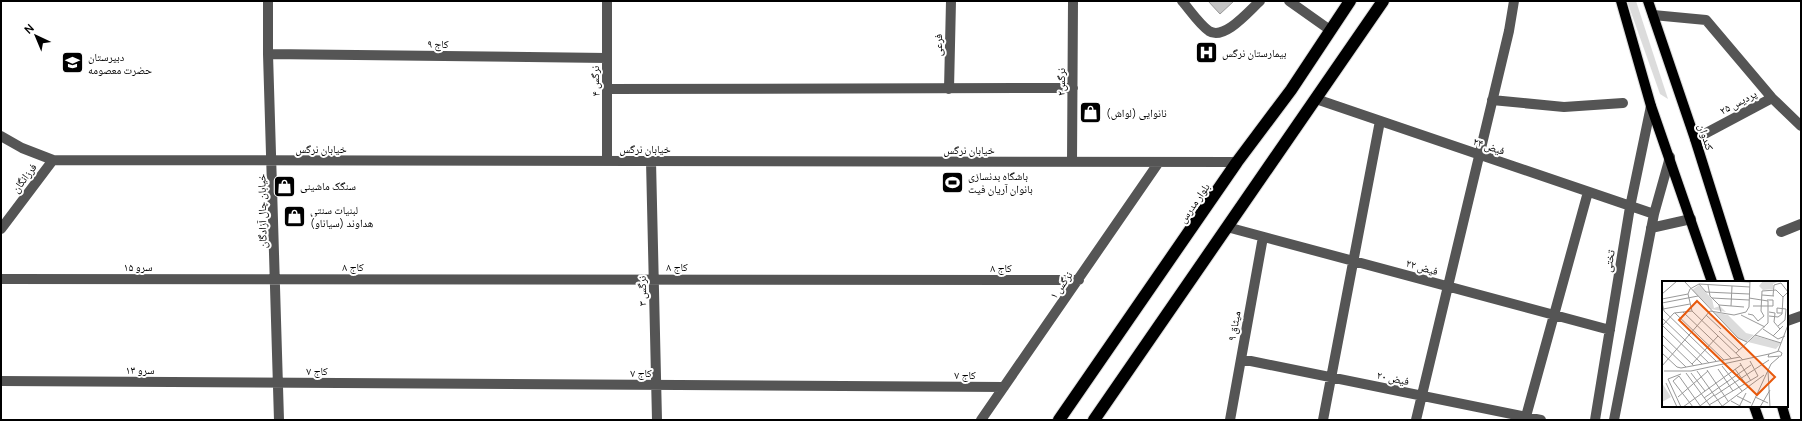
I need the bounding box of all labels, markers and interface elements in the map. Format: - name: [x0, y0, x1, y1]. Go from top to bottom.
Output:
- north arrow: [16, 16, 56, 56]
- text: N: [21, 20, 37, 37]
- street label: فرعی: [930, 33, 945, 56]
- street label: کاج ۹: [427, 36, 449, 51]
- hospital icon: بیمارستان نرگس: [1194, 40, 1220, 66]
- place label: بیمارستان نرگس: [1222, 45, 1286, 60]
- place label: دبیرستان حضرت معصومه: [88, 49, 152, 77]
- school or university icon: دبیرستان حضرت معصومه: [59, 50, 85, 76]
- street label: نرگس ۴: [587, 66, 602, 96]
- street label: نرگس۲: [1053, 68, 1068, 96]
- street label: پردیس ۲۵: [1717, 85, 1759, 118]
- shop icon: نانوایی (لواش): [1078, 100, 1104, 126]
- place label: نانوایی (لواش): [1106, 105, 1167, 120]
- street label: کندوان: [1695, 122, 1718, 153]
- street label: فیض ۲۴: [1471, 133, 1507, 158]
- street label: خیابان نرگس: [295, 141, 347, 156]
- street label: خیابان نرگس: [619, 141, 671, 156]
- street label: خیابان نرگس: [943, 142, 995, 157]
- street label: فرزانگان: [8, 160, 40, 195]
- place label: باشگاه بدنسازی بانوان آریان فیت: [968, 168, 1033, 196]
- sports icon: باشگاه بدنسازی بانوان آریان فیت: [939, 169, 965, 195]
- shop icon: سنگک ماشینی: [272, 173, 298, 199]
- street label: خیابان چال آزادگان: [253, 174, 270, 248]
- place label: سنگک ماشینی: [300, 178, 356, 193]
- street label: بلوار مدرس: [1174, 180, 1213, 226]
- place label: لبنیات سنتی هداوند (سیاناو): [310, 202, 374, 230]
- shop icon: لبنیات سنتی هداوند (سیاناو): [282, 203, 308, 229]
- street label: تختی: [1599, 248, 1618, 273]
- street label: فیض ۲۲: [1404, 255, 1440, 278]
- street label: سرو ۱۵: [124, 259, 152, 274]
- street label: کاج ۸: [342, 259, 364, 274]
- street label: کاج ۸: [666, 259, 688, 274]
- street label: کاج ۸: [990, 260, 1012, 275]
- street label: نرگس ۱: [1046, 268, 1075, 301]
- street label: نرگس ۳: [634, 276, 649, 306]
- inset map: [1662, 281, 1788, 407]
- street label: میثاق ۹: [1224, 310, 1243, 342]
- street label: سرو ۱۳: [126, 362, 154, 377]
- street label: کاج ۷: [306, 363, 328, 378]
- street label: کاج ۷: [630, 365, 652, 380]
- street label: کاج ۷: [954, 367, 976, 382]
- street label: فیض ۲۰: [1376, 367, 1411, 388]

